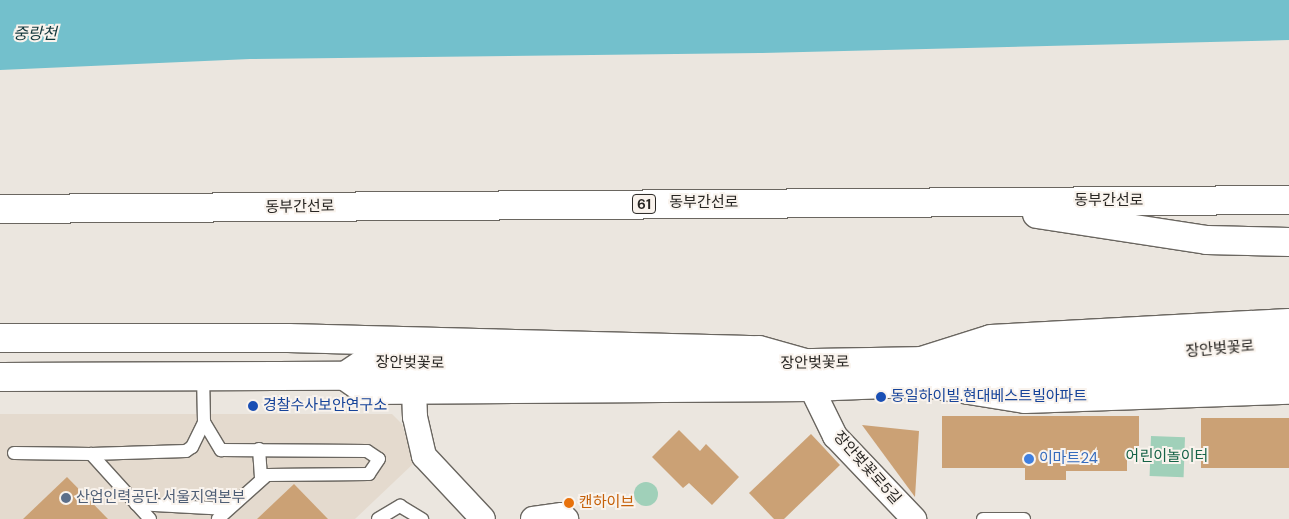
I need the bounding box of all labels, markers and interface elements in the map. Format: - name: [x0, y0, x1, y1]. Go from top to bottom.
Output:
- water label: 중랑천: [13, 24, 57, 44]
- road number: 61: [632, 192, 656, 215]
- street label: 동부간선로: [1075, 192, 1143, 210]
- street label: 동부간선로: [670, 194, 738, 212]
- street label: 동부간선로: [265, 197, 335, 217]
- street label: 장안벚꽃로: [1185, 337, 1255, 361]
- street label: 장안벚꽃로: [375, 353, 445, 373]
- street label: 장안벚꽃로: [780, 353, 850, 373]
- place label: 동일하이빌.현대베스트빌아파트: [891, 388, 1087, 406]
- marker: 동일하이빌.현대베스트빌아파트: [875, 391, 887, 403]
- place label: 경찰수사보안연구소: [263, 397, 387, 415]
- marker: 경찰수사보안연구소: [247, 400, 259, 412]
- street label: 장안벚꽃로5길: [830, 428, 904, 508]
- park label: 어린이놀이터: [1126, 448, 1208, 466]
- place label: 이마트24: [1039, 450, 1098, 468]
- marker: 이마트24: [1023, 453, 1035, 465]
- place label: 산업인력공단 서울지역본부: [76, 489, 246, 507]
- marker: 산업인력공단 서울지역본부: [60, 492, 72, 504]
- place label: 캔하이브: [579, 494, 634, 512]
- marker: 캔하이브: [563, 497, 575, 509]

